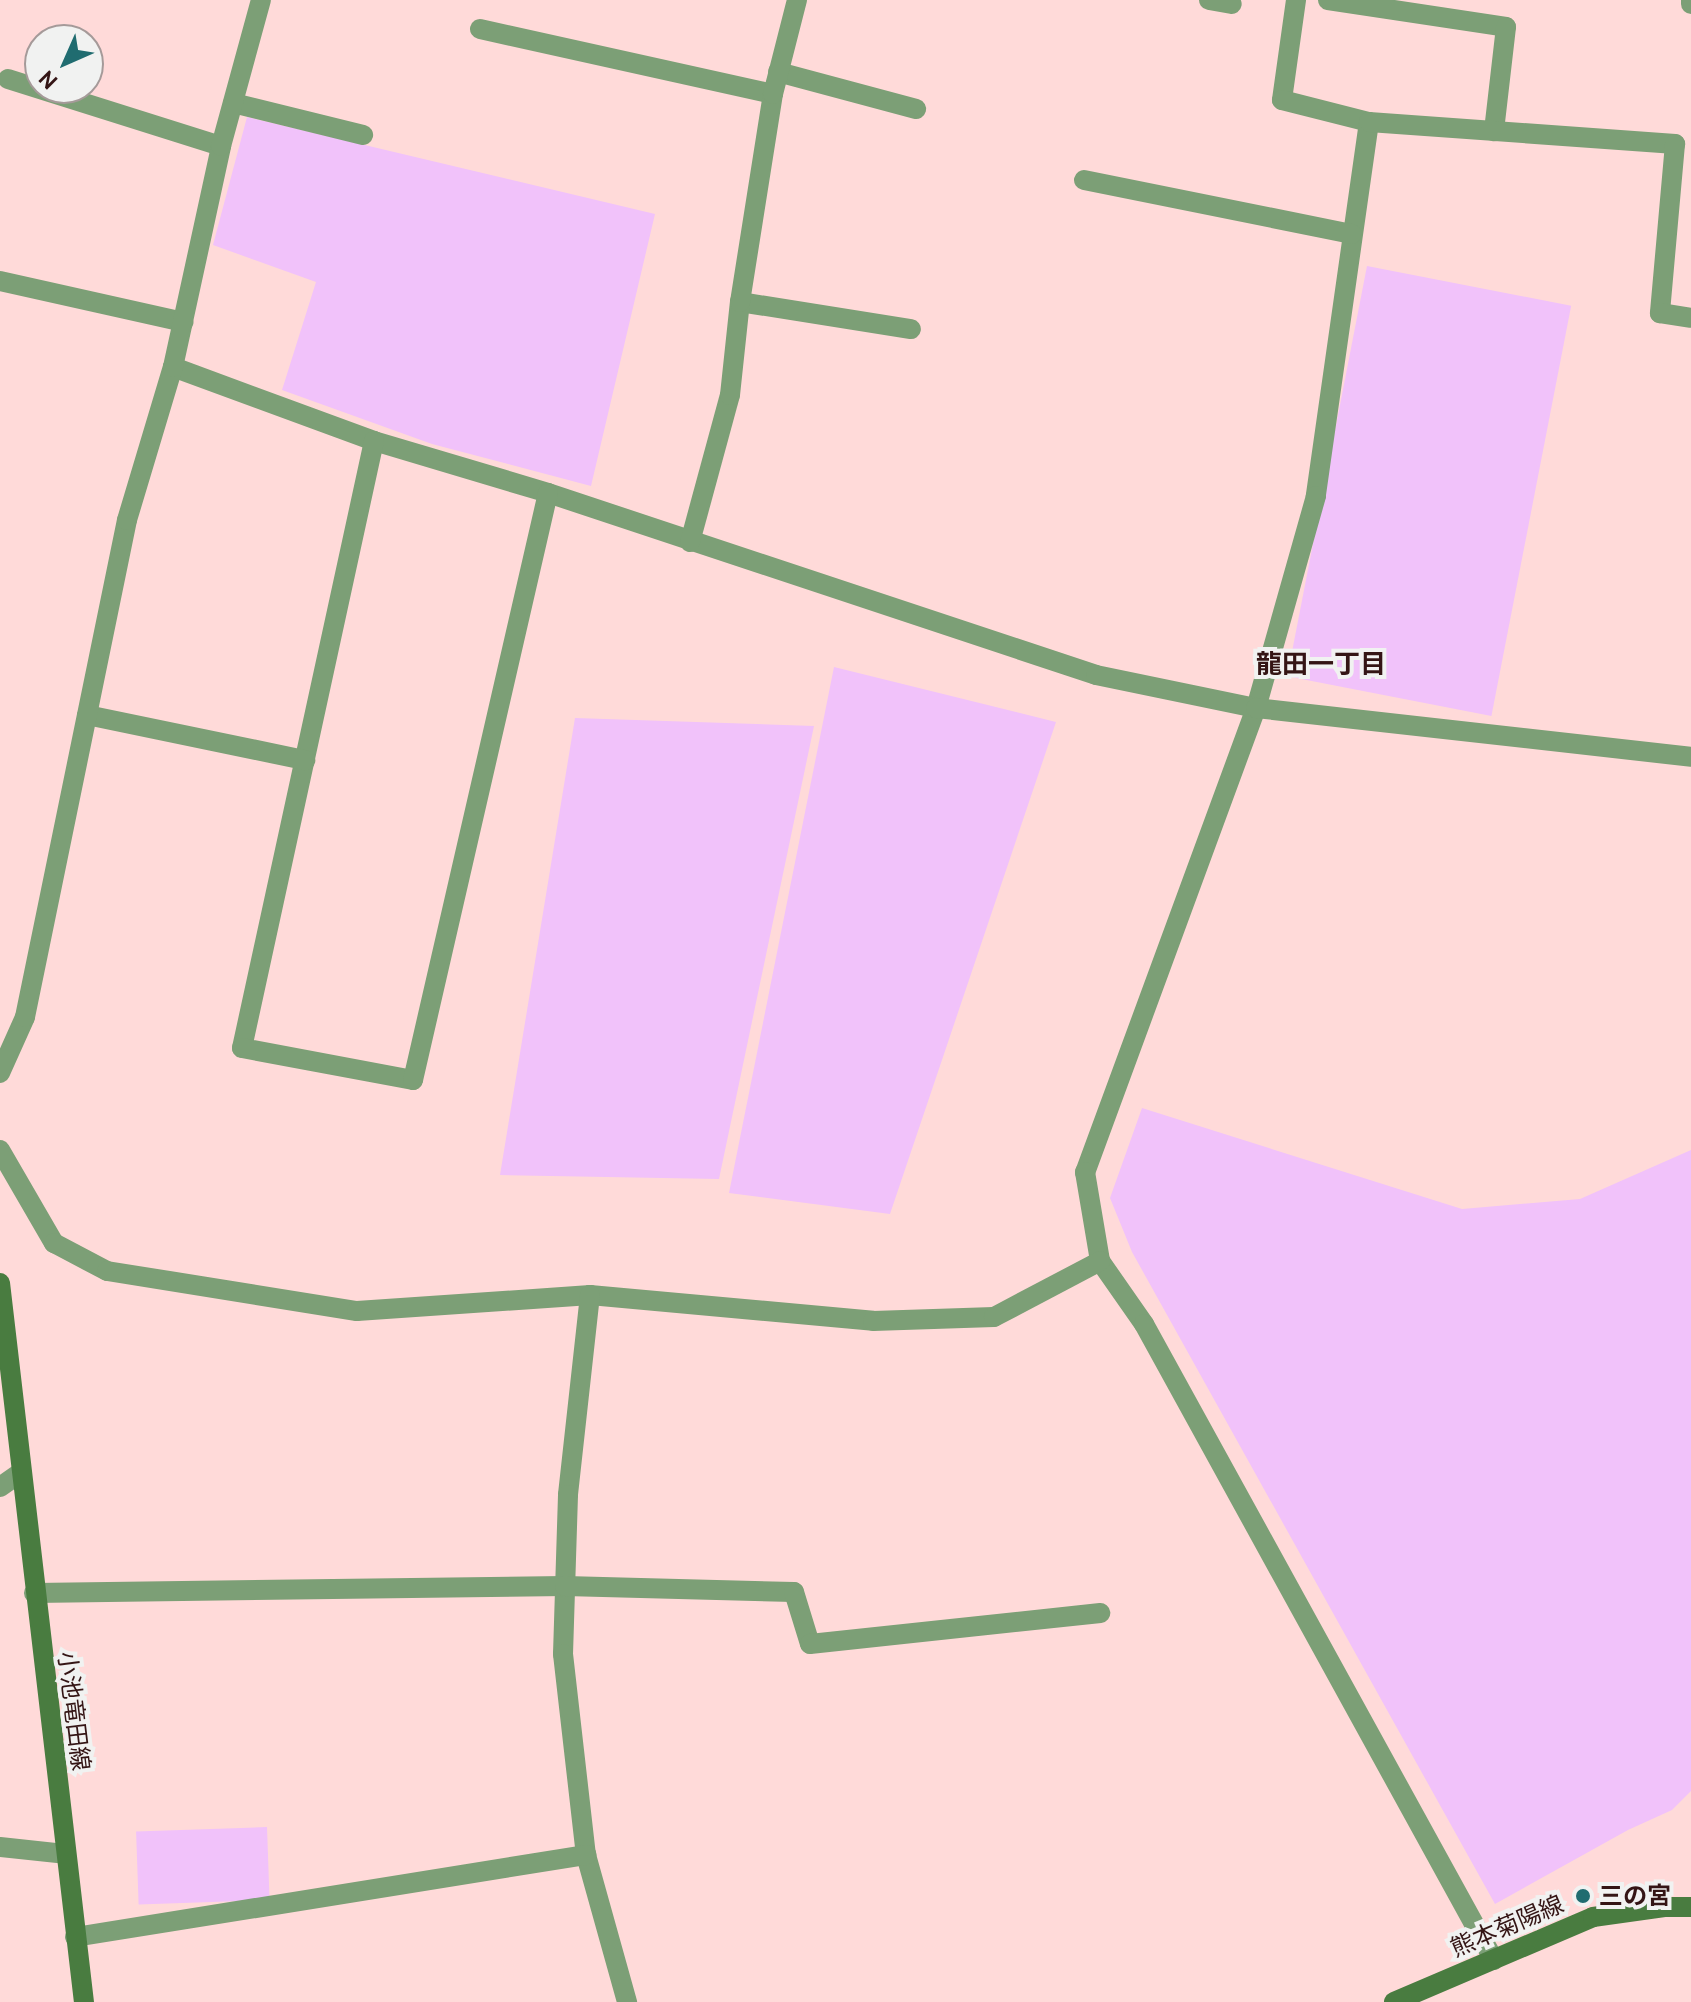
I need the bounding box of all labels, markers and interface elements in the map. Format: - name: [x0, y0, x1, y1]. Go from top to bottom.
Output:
- north arrow: [24, 24, 104, 104]
- text: N: [33, 65, 63, 95]
- district label: 龍田一丁目: [1256, 649, 1386, 681]
- street label: 小池竜田線: [52, 1650, 96, 1772]
- place label: 三の宮: [1599, 1882, 1671, 1910]
- marker: 三の宮: [1574, 1887, 1592, 1905]
- street label: 熊本菊陽線: [1446, 1889, 1568, 1963]

